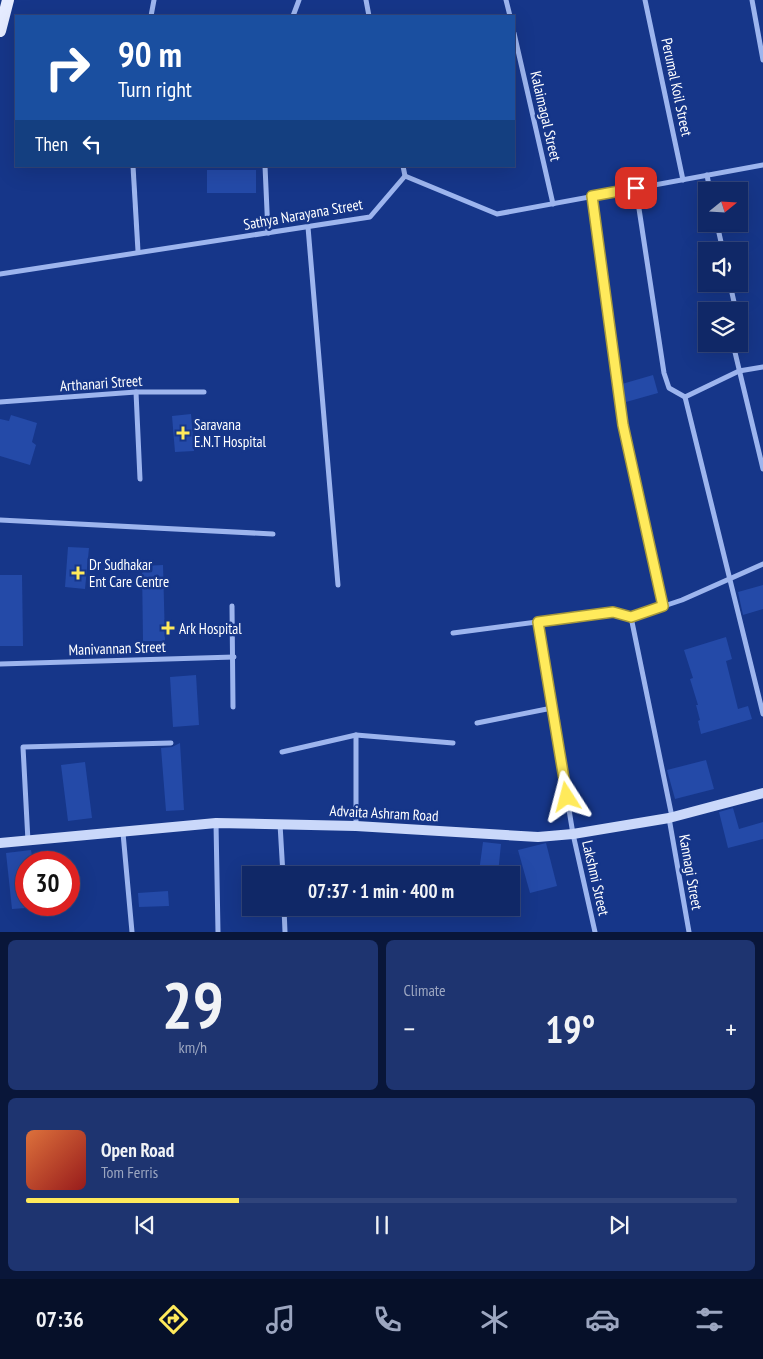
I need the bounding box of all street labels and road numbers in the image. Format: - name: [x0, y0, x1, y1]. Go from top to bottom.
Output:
- street label: Perumal Koil Street: [657, 36, 697, 138]
- street label: Kalaimagal Street: [526, 69, 566, 163]
- street label: Sathya Narayana Street: [242, 194, 364, 234]
- street label: Arthanari Street: [59, 371, 143, 395]
- street label: Manivannan Street: [68, 637, 166, 659]
- street label: Advaita Ashram Road: [329, 801, 439, 825]
- street label: Kannagi Street: [675, 833, 707, 911]
- street label: Lakshmi Street: [578, 838, 614, 918]

